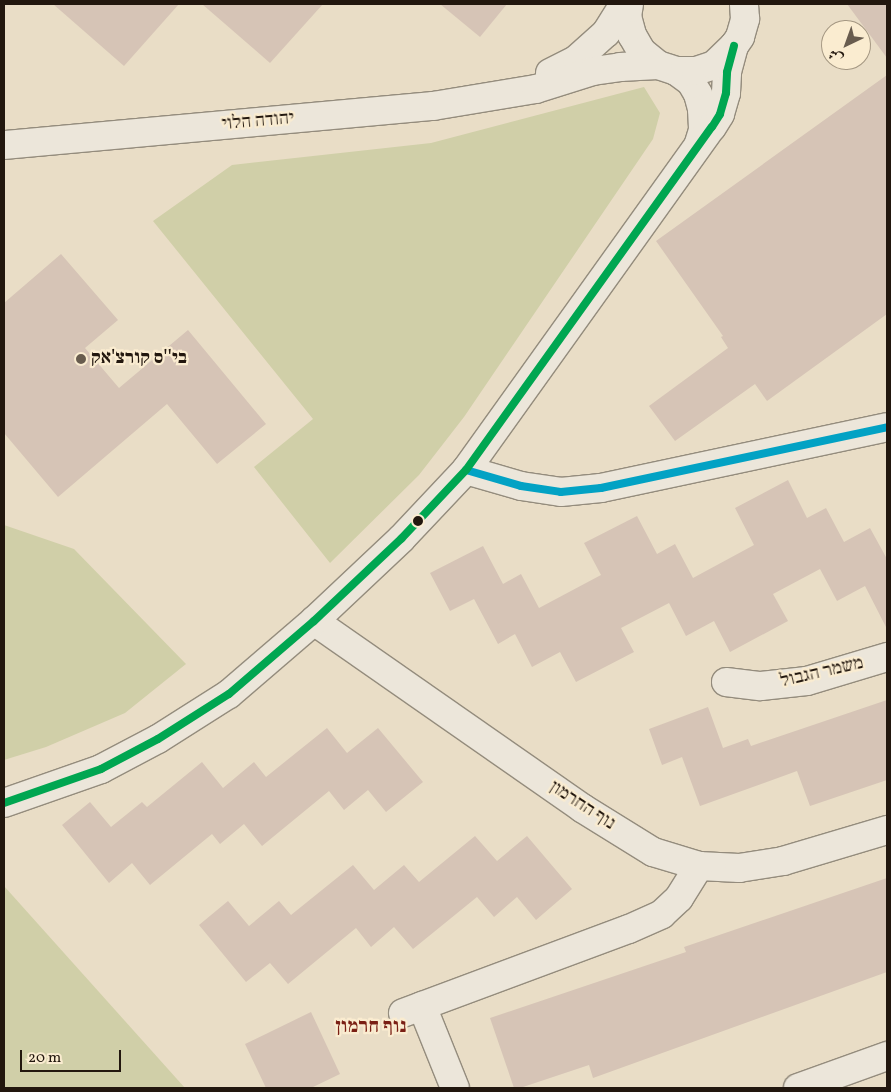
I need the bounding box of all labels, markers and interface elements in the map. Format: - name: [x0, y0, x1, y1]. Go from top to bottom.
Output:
- north arrow: [821, 20, 871, 70]
- text: ش: [825, 44, 848, 67]
- street label: יהודה הלוי: [221, 107, 295, 137]
- place label: בי''ס קורצ'אק: [91, 348, 187, 370]
- marker: בי''ס קורצ'אק: [75, 353, 87, 365]
- unlabelled marker: [413, 516, 423, 526]
- street label: משמר הגבול: [778, 652, 866, 694]
- street label: נוף החרמון: [545, 776, 619, 836]
- district label: נוף חרמון: [336, 1015, 406, 1039]
- scale bar: [22, 1040, 124, 1072]
- text: 20 m: [28, 1048, 61, 1069]

